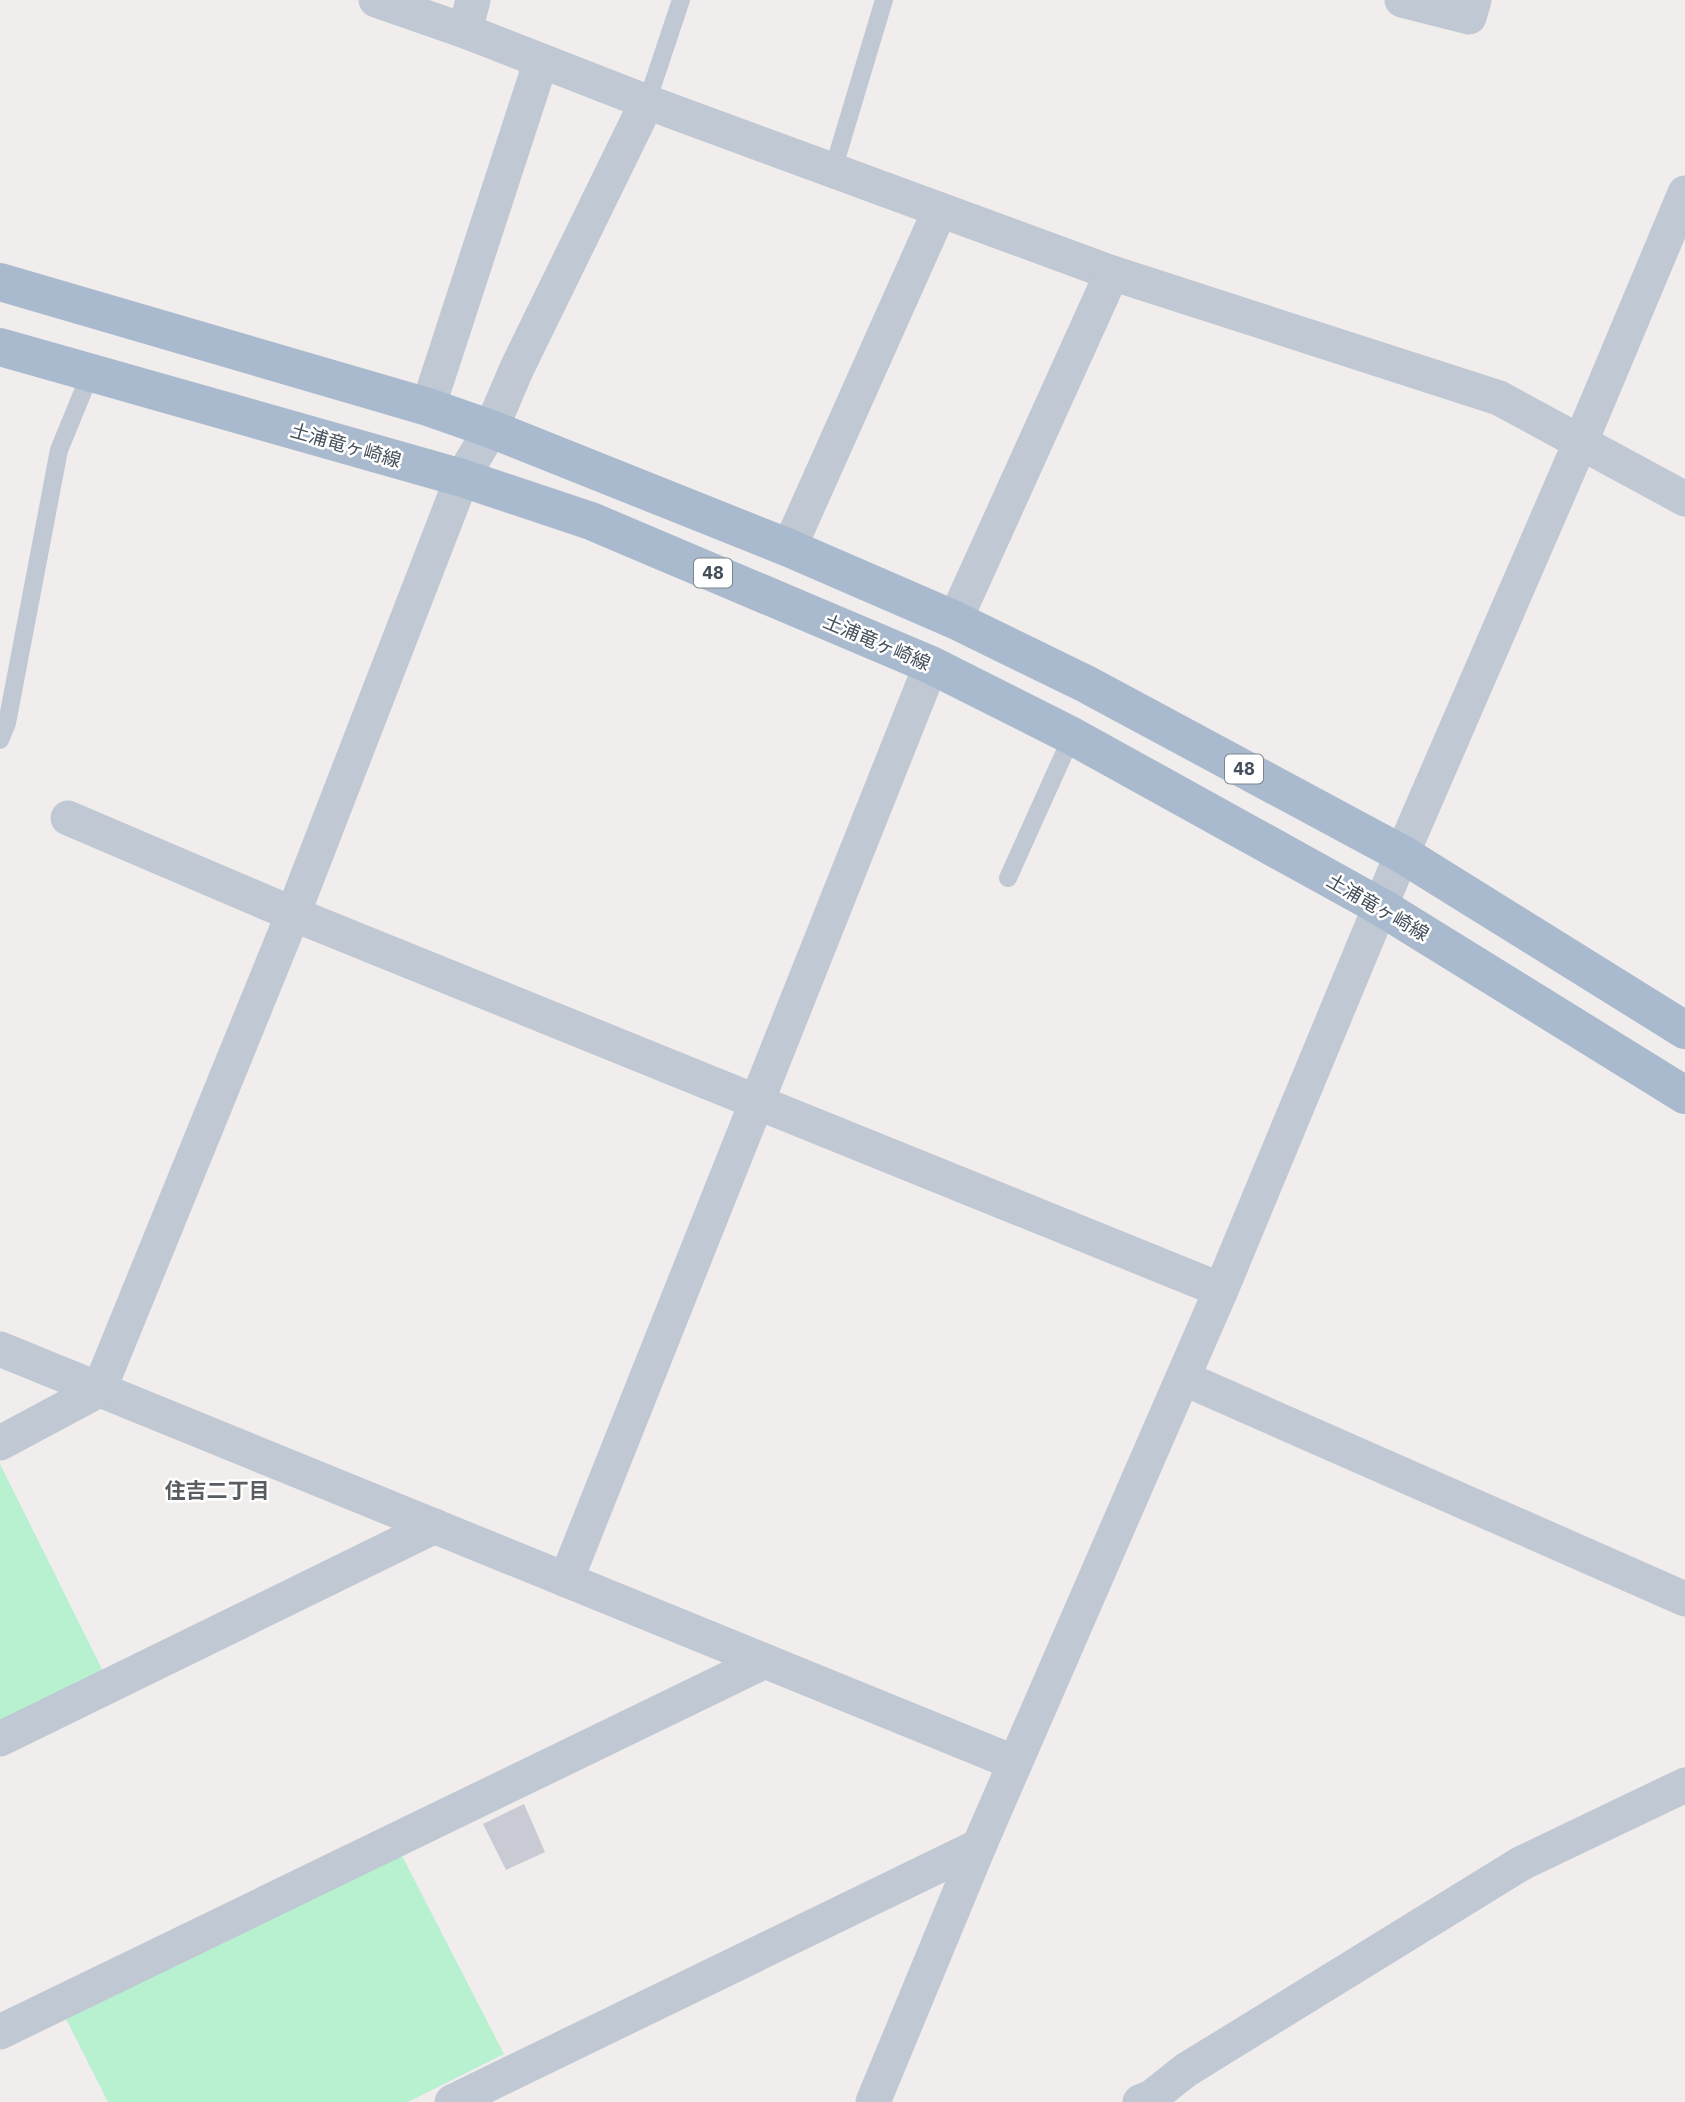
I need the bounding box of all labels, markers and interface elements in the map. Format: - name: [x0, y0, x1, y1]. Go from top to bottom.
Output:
- street label: 土浦竜ヶ崎線: [288, 418, 404, 472]
- road number: 48: [694, 558, 732, 588]
- street label: 土浦竜ヶ崎線: [820, 609, 934, 675]
- road number: 48: [1225, 754, 1263, 784]
- street label: 土浦竜ヶ崎線: [1323, 868, 1433, 946]
- district label: 住吉二丁目: [165, 1476, 270, 1504]

